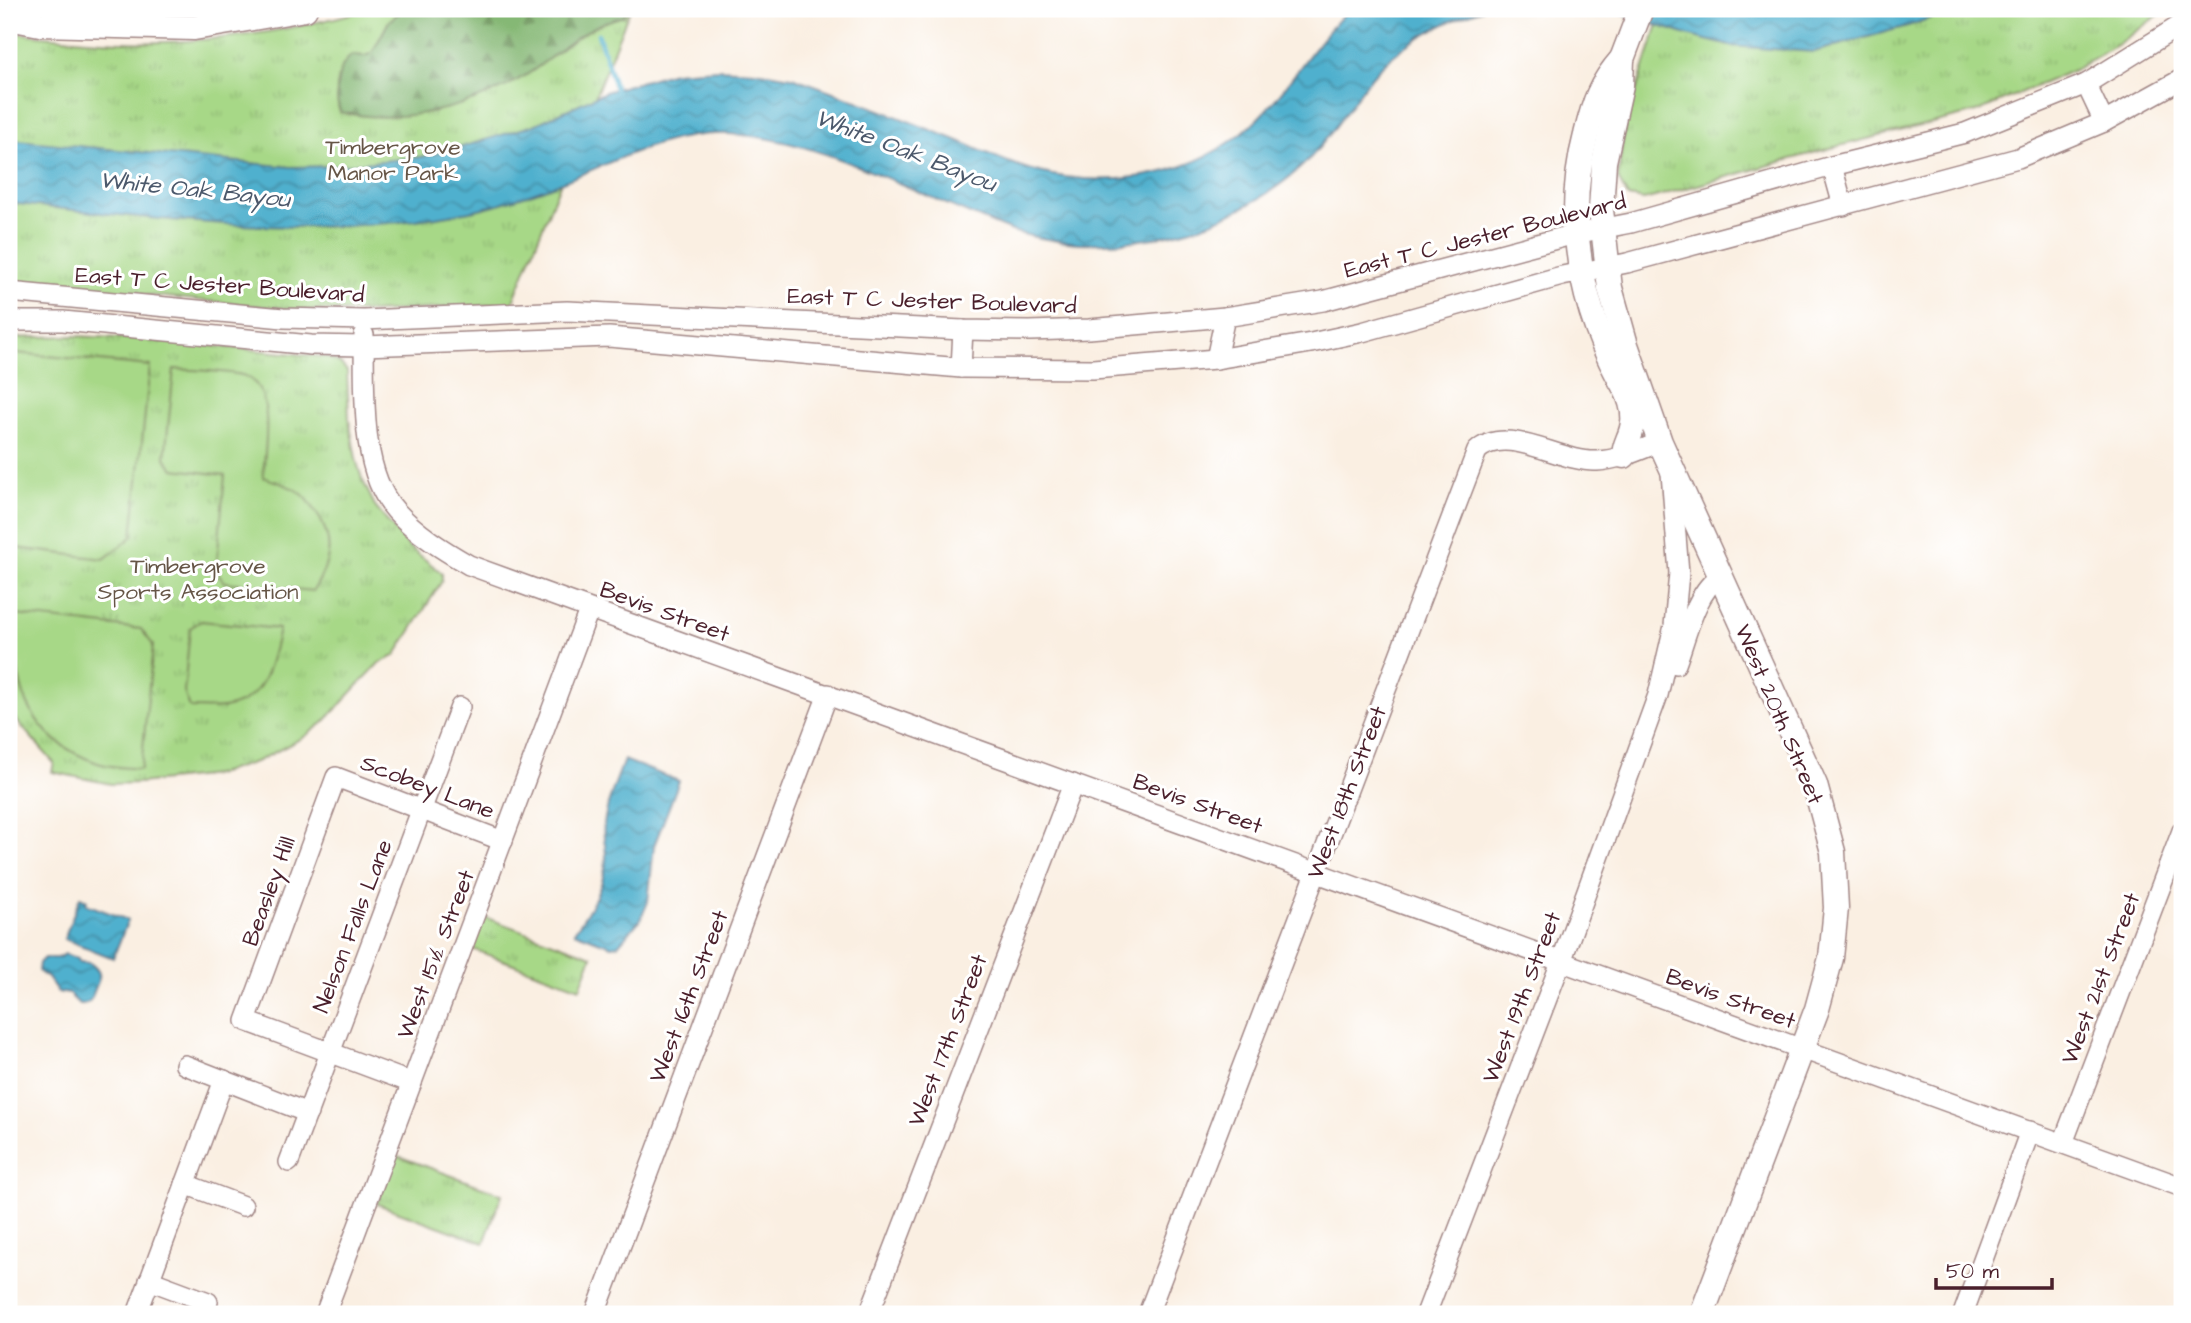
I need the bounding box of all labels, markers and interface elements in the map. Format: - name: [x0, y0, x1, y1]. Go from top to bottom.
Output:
- water label: White Oak Bayou: [810, 101, 1003, 202]
- park label: Timbergrove Manor Park: [325, 131, 461, 189]
- water label: White Oak Bayou: [98, 163, 294, 217]
- street label: East T C Jester Boulevard: [1341, 185, 1630, 286]
- street label: East T C Jester Boulevard: [74, 259, 366, 311]
- street label: East T C Jester Boulevard: [787, 280, 1077, 322]
- park label: Timbergrove Sports Association: [98, 550, 298, 608]
- street label: Bevis Street: [595, 574, 735, 650]
- street label: West 20th Street: [1727, 619, 1832, 810]
- street label: West 18th Street: [1299, 701, 1395, 883]
- street label: Scobey Lane: [356, 747, 499, 828]
- street label: Bevis Street: [1128, 766, 1268, 842]
- street label: Beasley Hill: [234, 832, 305, 951]
- street label: Nelson Falls Lane: [305, 835, 401, 1017]
- street label: West 15½ Street: [389, 865, 483, 1043]
- street label: West 21st Street: [2054, 887, 2149, 1069]
- street label: West 16th Street: [641, 905, 737, 1087]
- street label: West 19th Street: [1475, 906, 1570, 1088]
- street label: West 17th Street: [900, 949, 996, 1131]
- street label: Bevis Street: [1661, 961, 1801, 1037]
- scale bar: [1936, 1246, 2051, 1290]
- text: 50 m: [1946, 1257, 2000, 1286]

